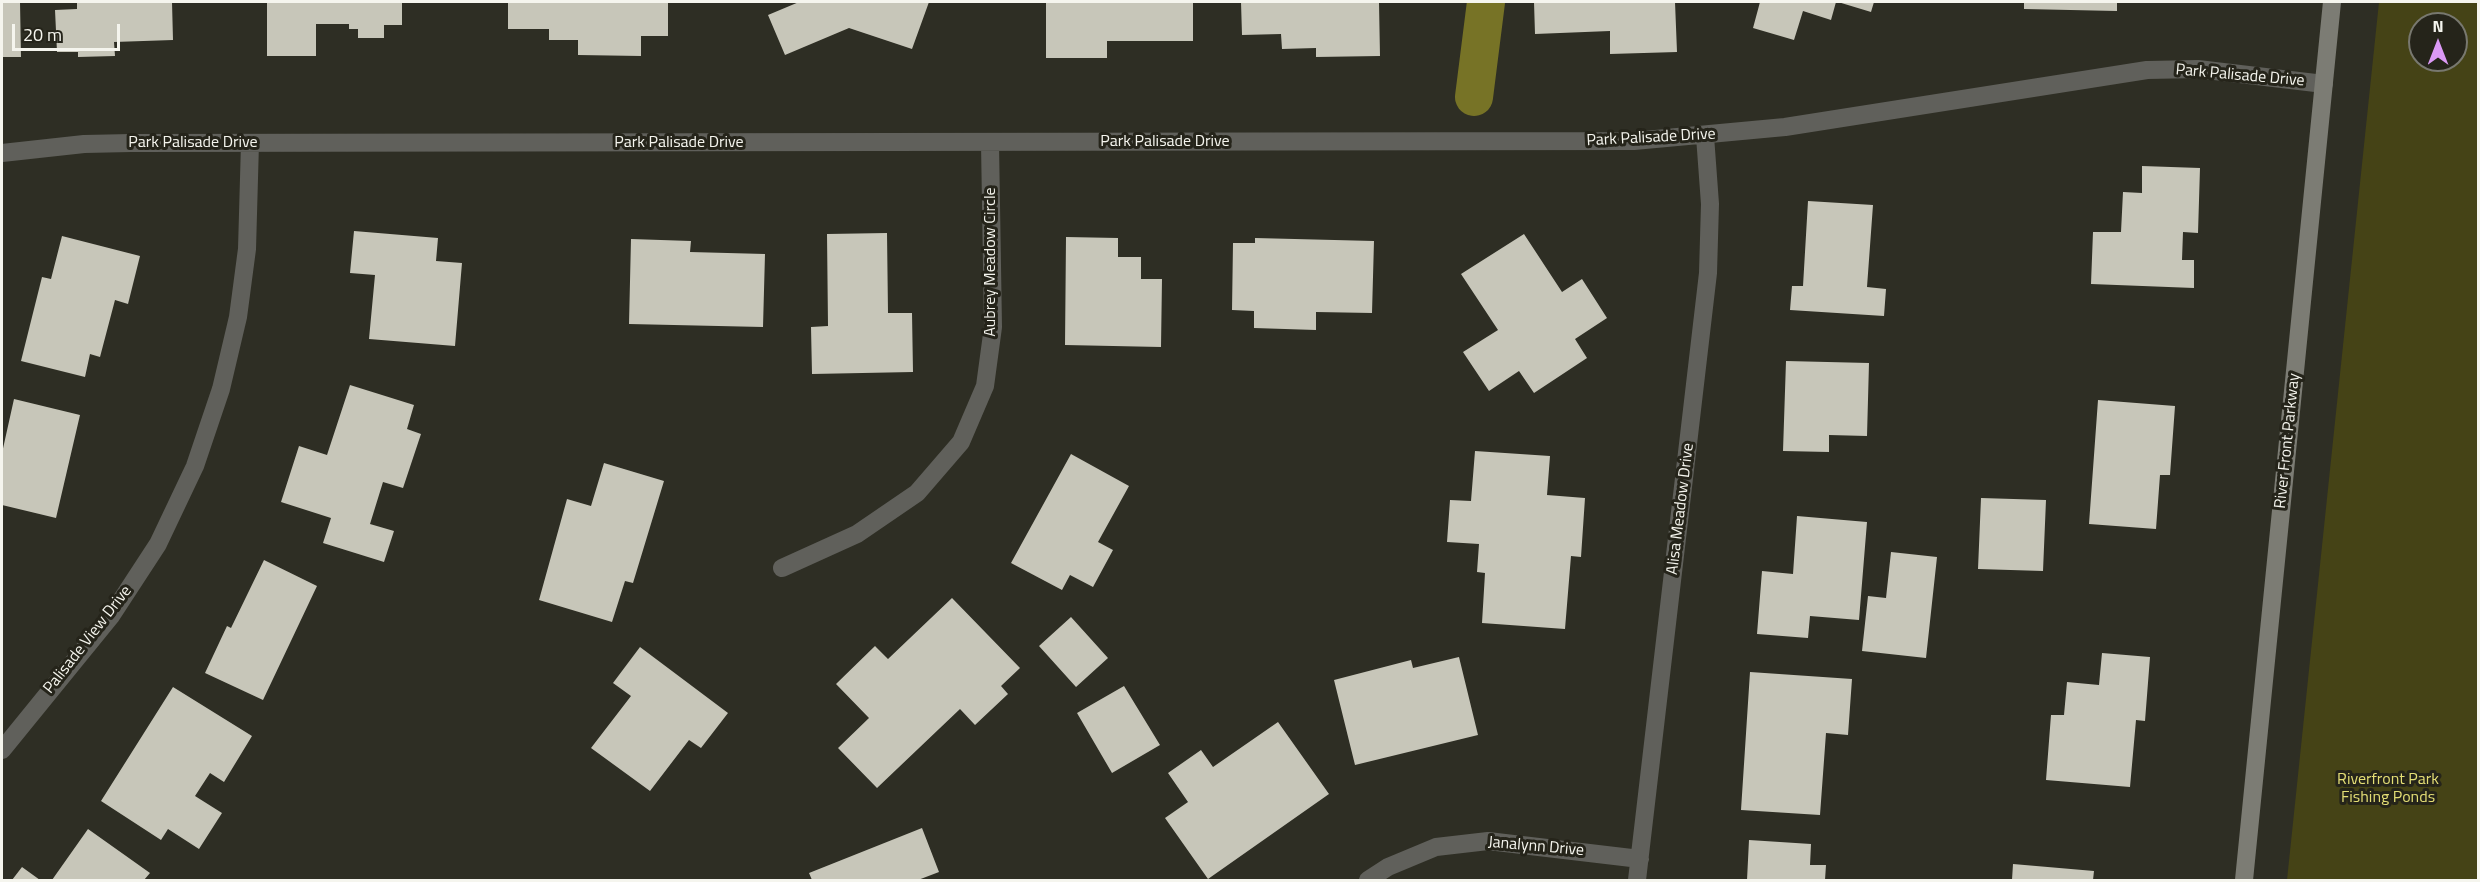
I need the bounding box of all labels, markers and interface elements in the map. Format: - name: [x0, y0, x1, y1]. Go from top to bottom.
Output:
- scale bar: [15, 12, 123, 50]
- north arrow: [2408, 12, 2468, 72]
- text: N: [2432, 14, 2444, 38]
- text: 20 m: [23, 21, 62, 48]
- street label: Park Palisade Drive: [2175, 61, 2305, 91]
- street label: Park Palisade Drive: [1586, 125, 1716, 151]
- street label: Park Palisade Drive: [1100, 132, 1230, 152]
- street label: Park Palisade Drive: [128, 133, 258, 153]
- street label: Park Palisade Drive: [614, 133, 744, 153]
- street label: Aubrey Meadow Circle: [981, 187, 1001, 337]
- street label: River Front Parkway: [2271, 372, 2305, 510]
- street label: Alisa Meadow Drive: [1663, 442, 1699, 576]
- street label: Palisade View Drive: [40, 582, 136, 698]
- park label: Riverfront Park Fishing Ponds: [2337, 770, 2439, 808]
- street label: Janalynn Drive: [1487, 833, 1585, 861]

